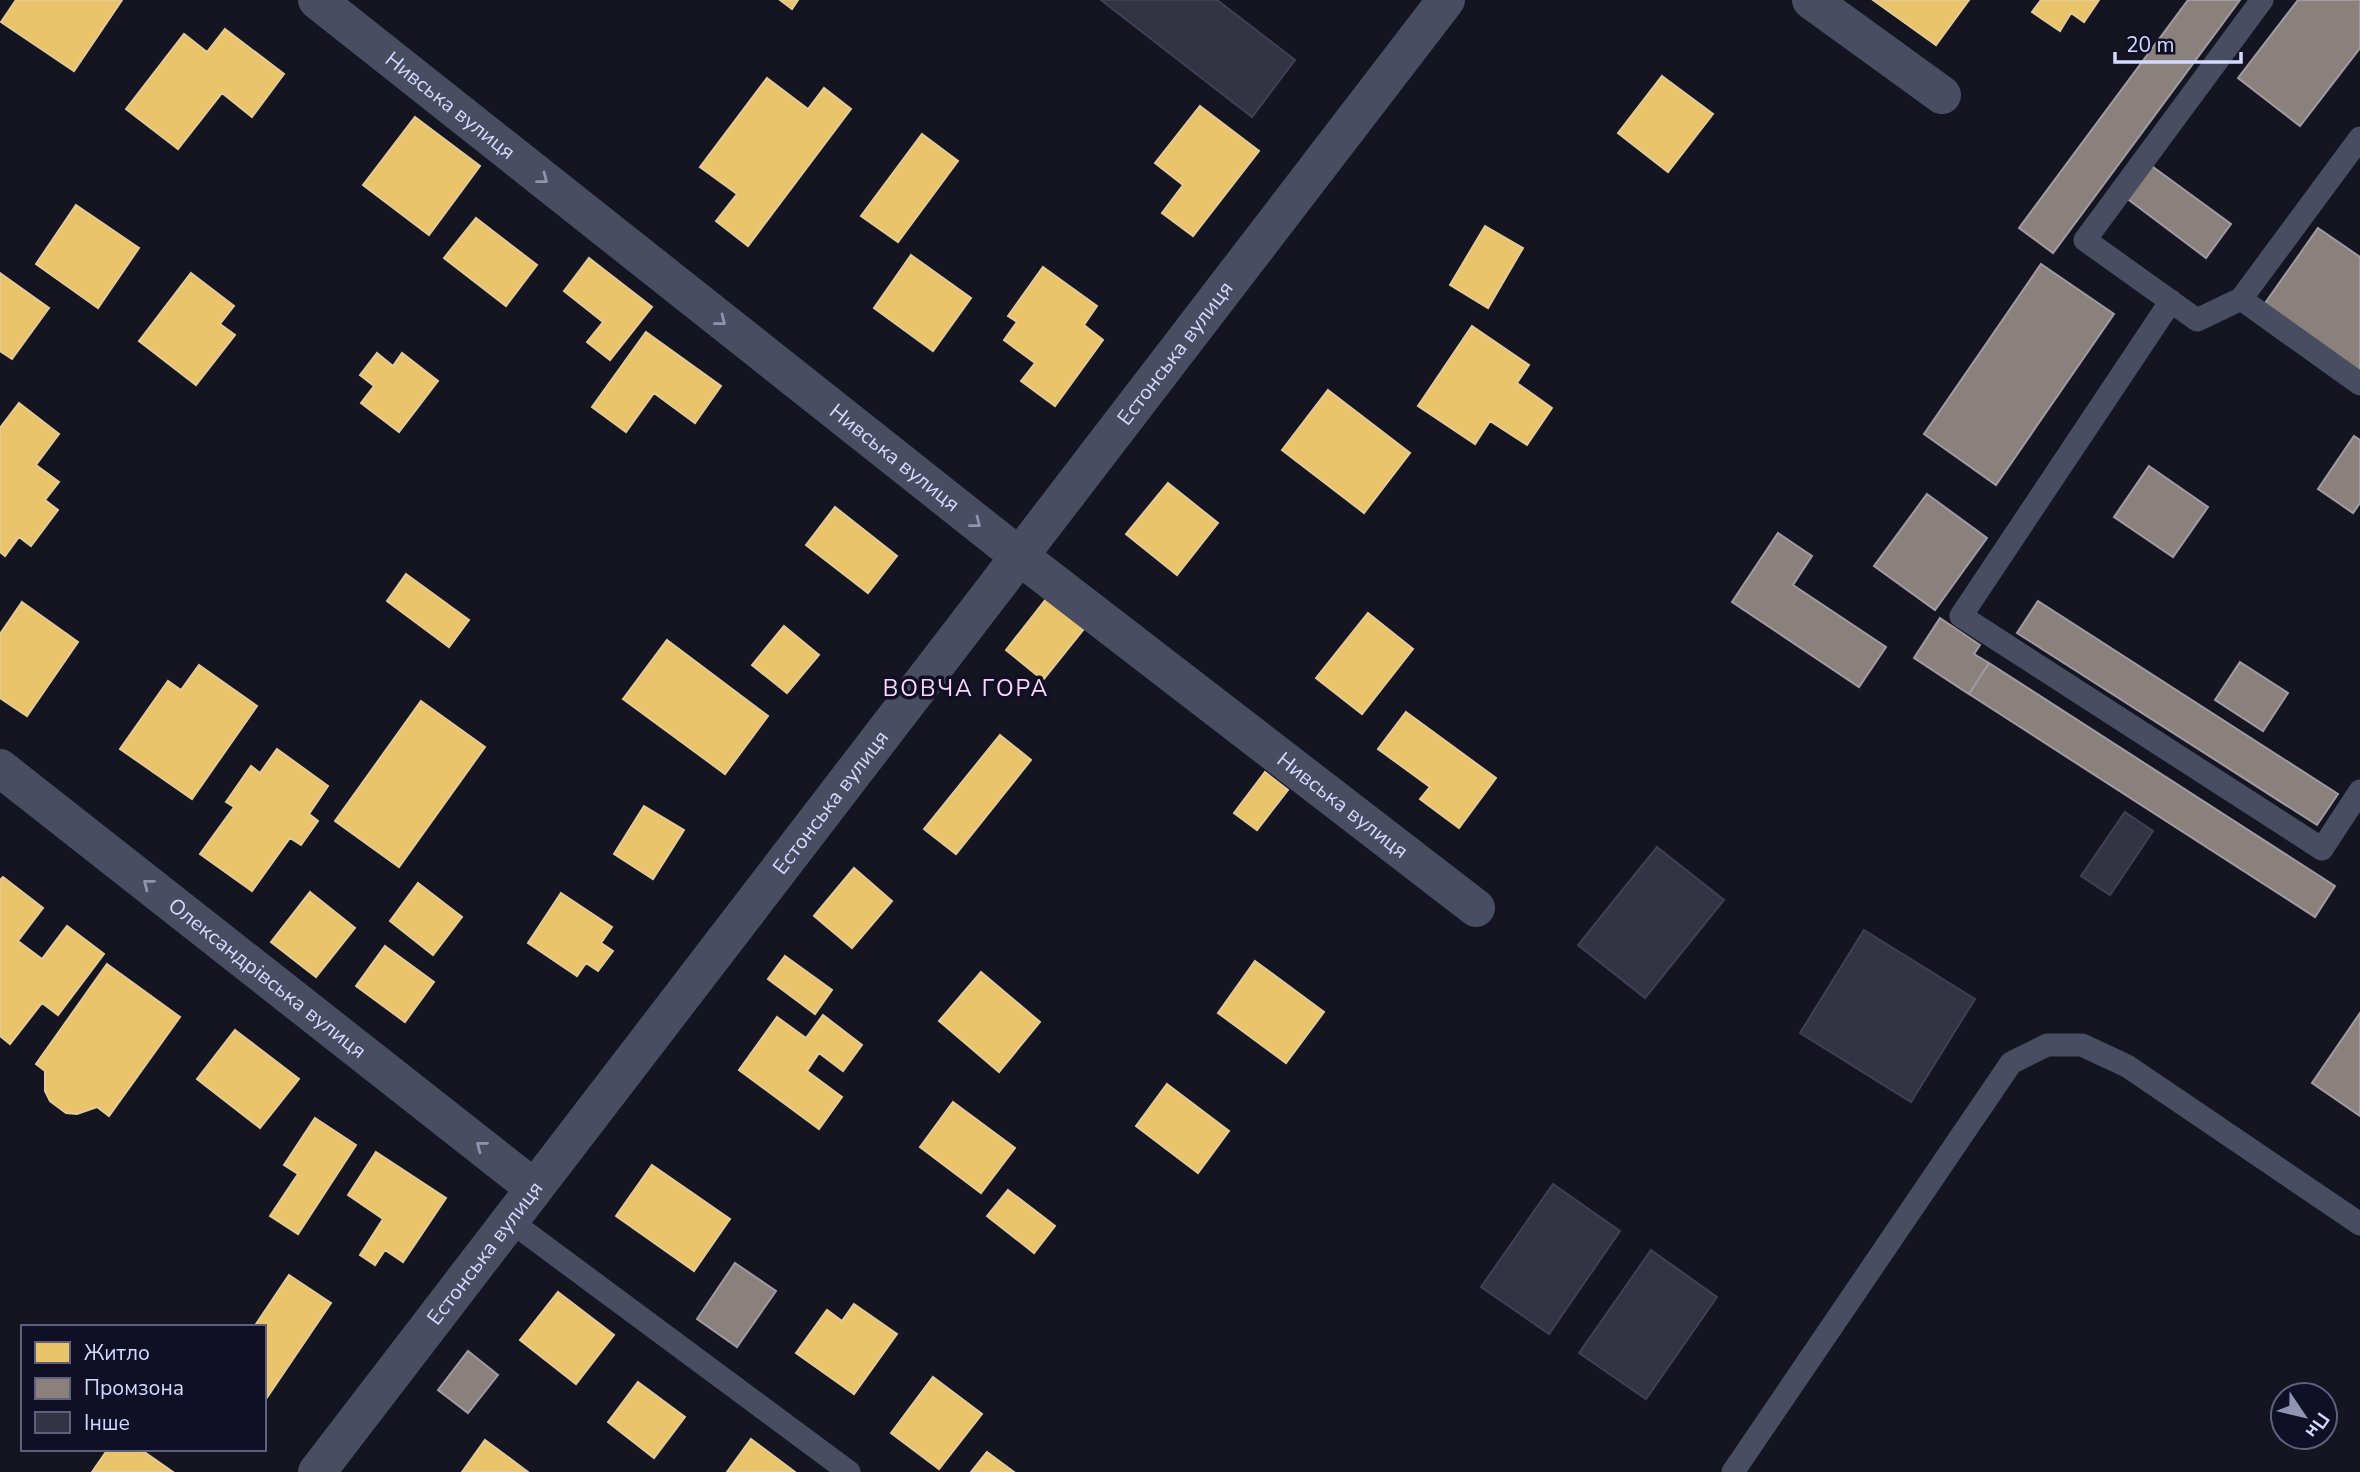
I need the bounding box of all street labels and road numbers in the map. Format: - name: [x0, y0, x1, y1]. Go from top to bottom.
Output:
- street label: Нивська вулиця: [379, 45, 521, 166]
- street label: Естонська вулиця: [1111, 275, 1239, 431]
- street label: Нивська вулиця: [824, 397, 966, 518]
- street label: Естонська вулиця: [766, 724, 895, 880]
- street label: Нивська вулиця: [1271, 746, 1414, 865]
- street label: Олександрівська вулиця: [162, 892, 372, 1065]
- street label: Естонська вулиця: [421, 1175, 549, 1331]

